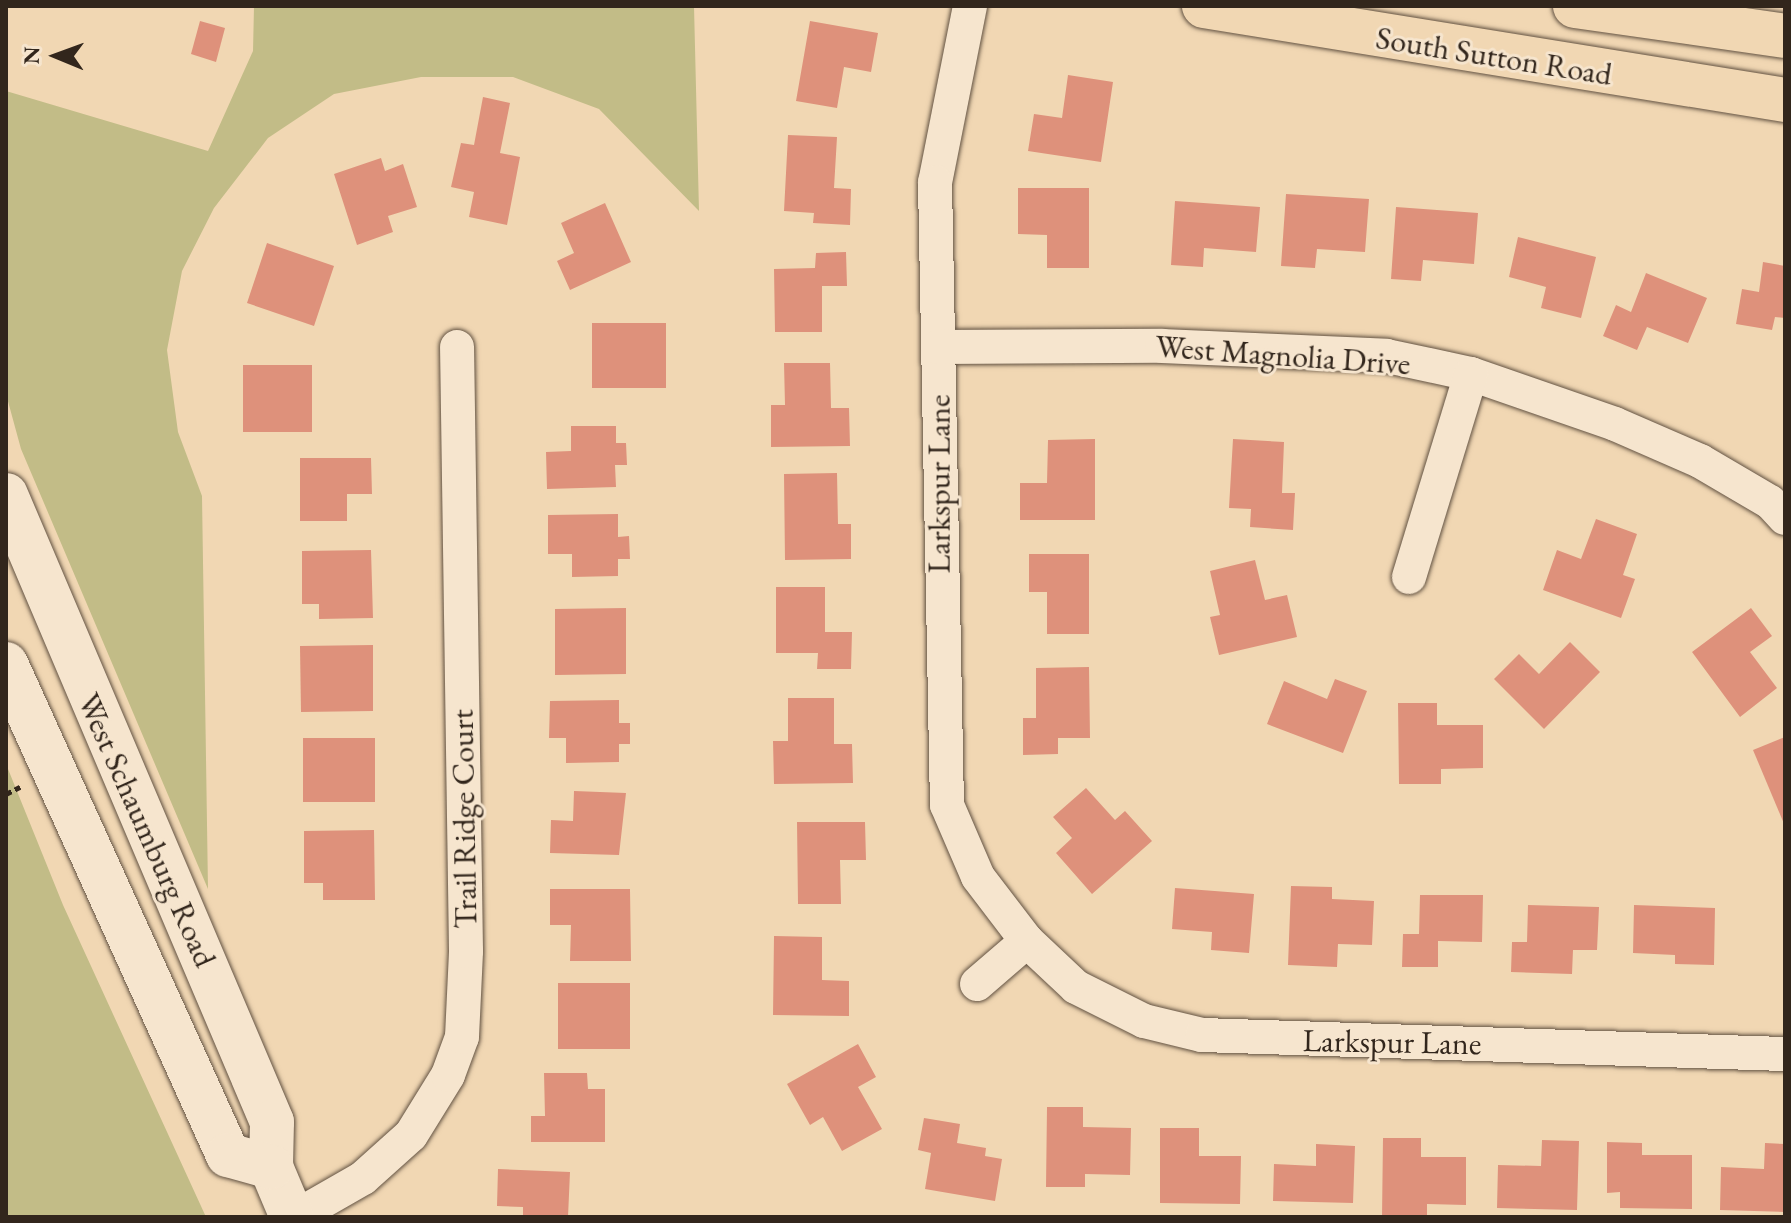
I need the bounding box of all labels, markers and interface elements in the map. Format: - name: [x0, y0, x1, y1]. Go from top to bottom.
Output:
- north arrow: [16, 16, 96, 96]
- street label: South Sutton Road: [1373, 18, 1615, 94]
- text: N: [17, 46, 46, 65]
- street label: West Magnolia Drive: [1154, 327, 1412, 383]
- street label: Larkspur Lane: [920, 395, 958, 573]
- street label: West Schaumburg Road: [69, 687, 225, 973]
- street label: Trail Ridge Court: [443, 709, 485, 929]
- street label: Larkspur Lane: [1302, 1021, 1482, 1063]

